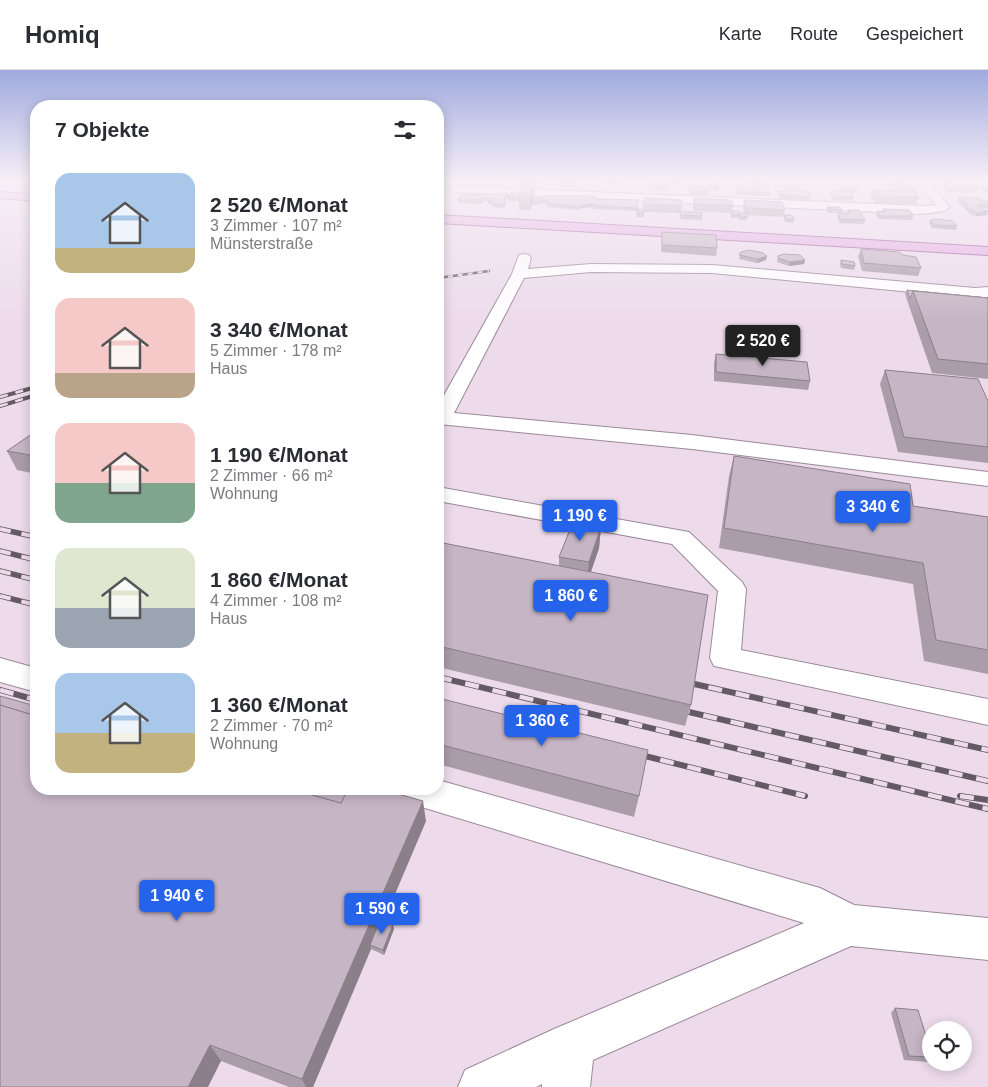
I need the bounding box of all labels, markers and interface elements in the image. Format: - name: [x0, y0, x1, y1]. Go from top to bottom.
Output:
- text: Homiq: [25, 21, 100, 48]
- text: Karte: [719, 24, 762, 44]
- text: Route: [790, 24, 838, 44]
- text: Gespeichert: [866, 24, 963, 44]
- icon: filters: [391, 116, 419, 144]
- text: 7 Objekte: [55, 118, 150, 141]
- icon: home: [95, 193, 155, 253]
- text: 2 520 €/Monat: [210, 193, 348, 216]
- text: 3 Zimmer · 107 m²: [210, 217, 342, 234]
- text: Münsterstraße: [210, 235, 313, 252]
- icon: home: [95, 318, 155, 378]
- text: 3 340 €/Monat: [210, 318, 348, 341]
- pin: 2 520 €: [717, 324, 809, 367]
- text: 2 520 €: [736, 332, 790, 349]
- text: 5 Zimmer · 178 m²: [210, 342, 342, 359]
- text: Haus: [210, 360, 247, 377]
- icon: home: [95, 443, 155, 503]
- text: 1 190 €/Monat: [210, 443, 348, 466]
- text: 2 Zimmer · 66 m²: [210, 467, 333, 484]
- text: Wohnung: [210, 485, 278, 502]
- pin: 3 340 €: [827, 490, 919, 533]
- text: 3 340 €: [846, 498, 900, 515]
- pin: 1 190 €: [534, 500, 626, 542]
- text: 1 190 €: [553, 507, 607, 524]
- icon: home: [95, 568, 155, 628]
- text: 1 860 €/Monat: [210, 568, 348, 591]
- pin: 1 860 €: [525, 580, 617, 622]
- text: 1 860 €: [544, 587, 598, 604]
- text: 4 Zimmer · 108 m²: [210, 592, 342, 609]
- text: Haus: [210, 610, 247, 627]
- icon: home: [95, 693, 155, 753]
- text: 1 360 €/Monat: [210, 693, 348, 716]
- pin: 1 360 €: [496, 704, 588, 747]
- text: 1 360 €: [515, 712, 569, 729]
- text: 2 Zimmer · 70 m²: [210, 717, 333, 734]
- text: Wohnung: [210, 735, 278, 752]
- pin: 1 940 €: [131, 880, 223, 922]
- text: 1 940 €: [150, 887, 204, 904]
- pin: 1 590 €: [336, 892, 428, 935]
- text: 1 590 €: [355, 900, 409, 917]
- map controls: [922, 1021, 972, 1071]
- button: locate: [922, 1021, 972, 1071]

